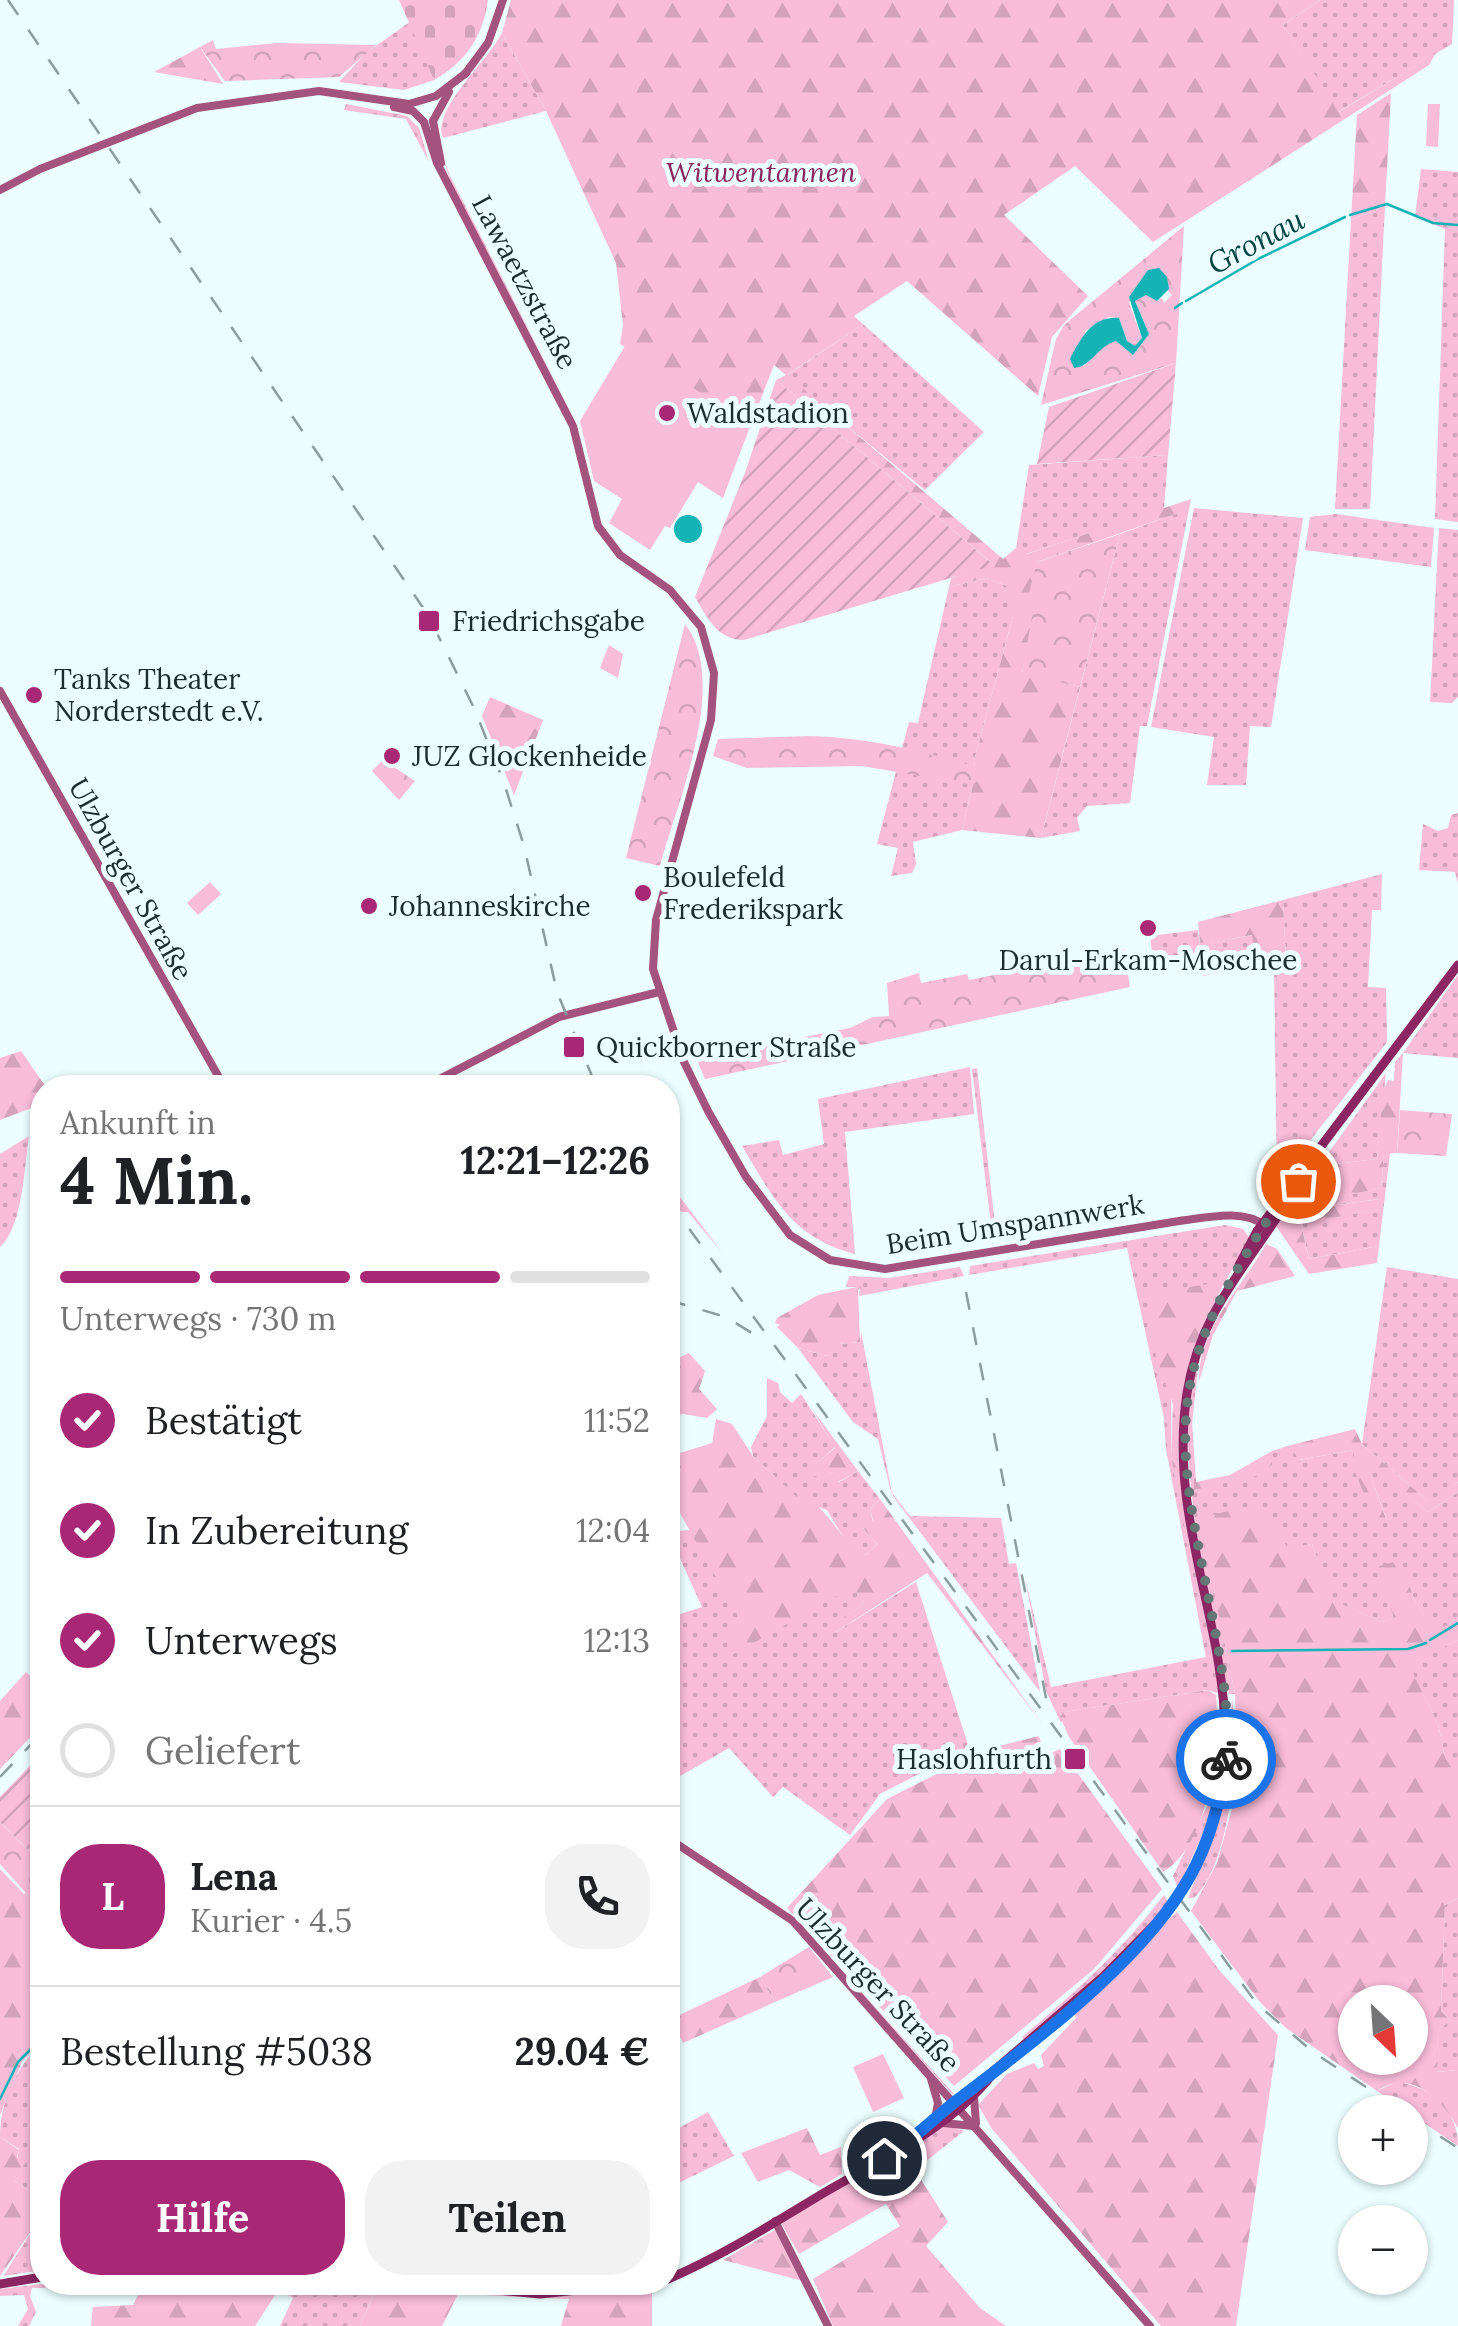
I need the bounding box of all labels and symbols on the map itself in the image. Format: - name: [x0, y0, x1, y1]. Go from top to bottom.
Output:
- park label: Witwentannen: [666, 154, 856, 190]
- street label: Lawaetzstraße: [464, 189, 586, 375]
- water label: Gronau: [1201, 200, 1311, 282]
- place label: Waldstadion: [687, 395, 849, 431]
- marker: Waldstadion: [656, 402, 678, 424]
- place label: Friedrichsgabe: [452, 603, 645, 639]
- marker: Friedrichsgabe: [416, 608, 442, 634]
- place label: Tanks Theater Norderstedt e.V.: [54, 661, 264, 729]
- marker: Tanks Theater Norderstedt e.V.: [23, 684, 45, 706]
- place label: JUZ Glockenheide: [411, 738, 647, 774]
- marker: JUZ Glockenheide: [381, 745, 403, 767]
- street label: Ulzburger Straße: [61, 772, 201, 986]
- place label: Boulefeld Frederikspark: [663, 859, 843, 927]
- marker: Boulefeld Frederikspark: [632, 882, 654, 904]
- place label: Johanneskirche: [388, 888, 591, 924]
- marker: Johanneskirche: [358, 895, 380, 917]
- marker: Darul-Erkam-Moschee: [1137, 917, 1159, 939]
- place label: Darul-Erkam-Moschee: [999, 942, 1297, 978]
- place label: Quickborner Straße: [596, 1029, 857, 1065]
- marker: Quickborner Straße: [561, 1034, 587, 1060]
- pin: [1256, 1139, 1341, 1224]
- street label: Beim Umspannwerk: [883, 1186, 1147, 1262]
- courier: [1176, 1709, 1276, 1809]
- place label: Haslohfurth: [896, 1741, 1052, 1777]
- marker: Haslohfurth: [1062, 1746, 1088, 1772]
- street label: Ulzburger Straße: [788, 1890, 968, 2080]
- north arrow: [1338, 1985, 1428, 2075]
- pin: [842, 2116, 927, 2201]

